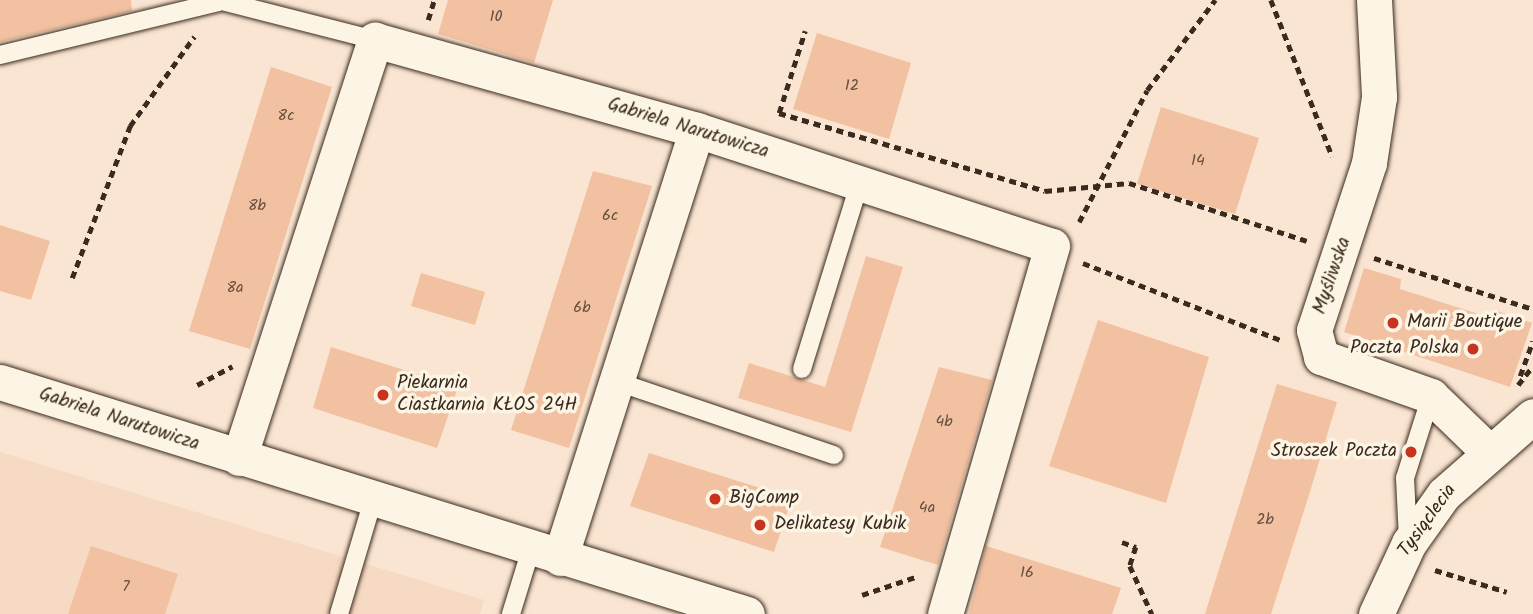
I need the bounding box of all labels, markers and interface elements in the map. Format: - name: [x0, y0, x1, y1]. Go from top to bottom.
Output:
- house number: 10: [489, 7, 503, 27]
- house number: 12: [845, 76, 859, 96]
- street label: Gabriela Narutowicza: [605, 94, 771, 164]
- house number: 8c: [278, 106, 294, 126]
- house number: 14: [1191, 151, 1205, 171]
- house number: 8b: [248, 196, 266, 216]
- house number: 6c: [602, 206, 618, 226]
- street label: Myśliwska: [1309, 235, 1357, 317]
- house number: 8a: [226, 278, 244, 298]
- house number: 6b: [573, 298, 591, 318]
- place label: Marii Boutique: [1407, 312, 1522, 334]
- marker: Marii Boutique: [1385, 315, 1401, 331]
- place label: Poczta Polska: [1350, 338, 1459, 360]
- marker: Poczta Polska: [1465, 341, 1481, 357]
- place label: Piekarnia Ciastkarnia KŁOS 24H: [397, 373, 577, 417]
- street label: Gabriela Narutowicza: [36, 383, 202, 457]
- marker: Piekarnia Ciastkarnia KŁOS 24H: [375, 387, 391, 403]
- house number: 4b: [935, 412, 953, 432]
- place label: Stroszek Poczta: [1271, 441, 1397, 463]
- marker: Stroszek Poczta: [1403, 444, 1419, 460]
- street label: Tysiąclecia: [1394, 480, 1462, 562]
- place label: BigComp: [729, 488, 799, 510]
- marker: BigComp: [707, 491, 723, 507]
- house number: 4a: [919, 498, 935, 518]
- house number: 2b: [1256, 510, 1274, 530]
- place label: Delikatesy Kubik: [774, 514, 906, 536]
- marker: Delikatesy Kubik: [752, 517, 768, 533]
- house number: 16: [1020, 563, 1034, 583]
- house number: 7: [122, 577, 130, 597]

